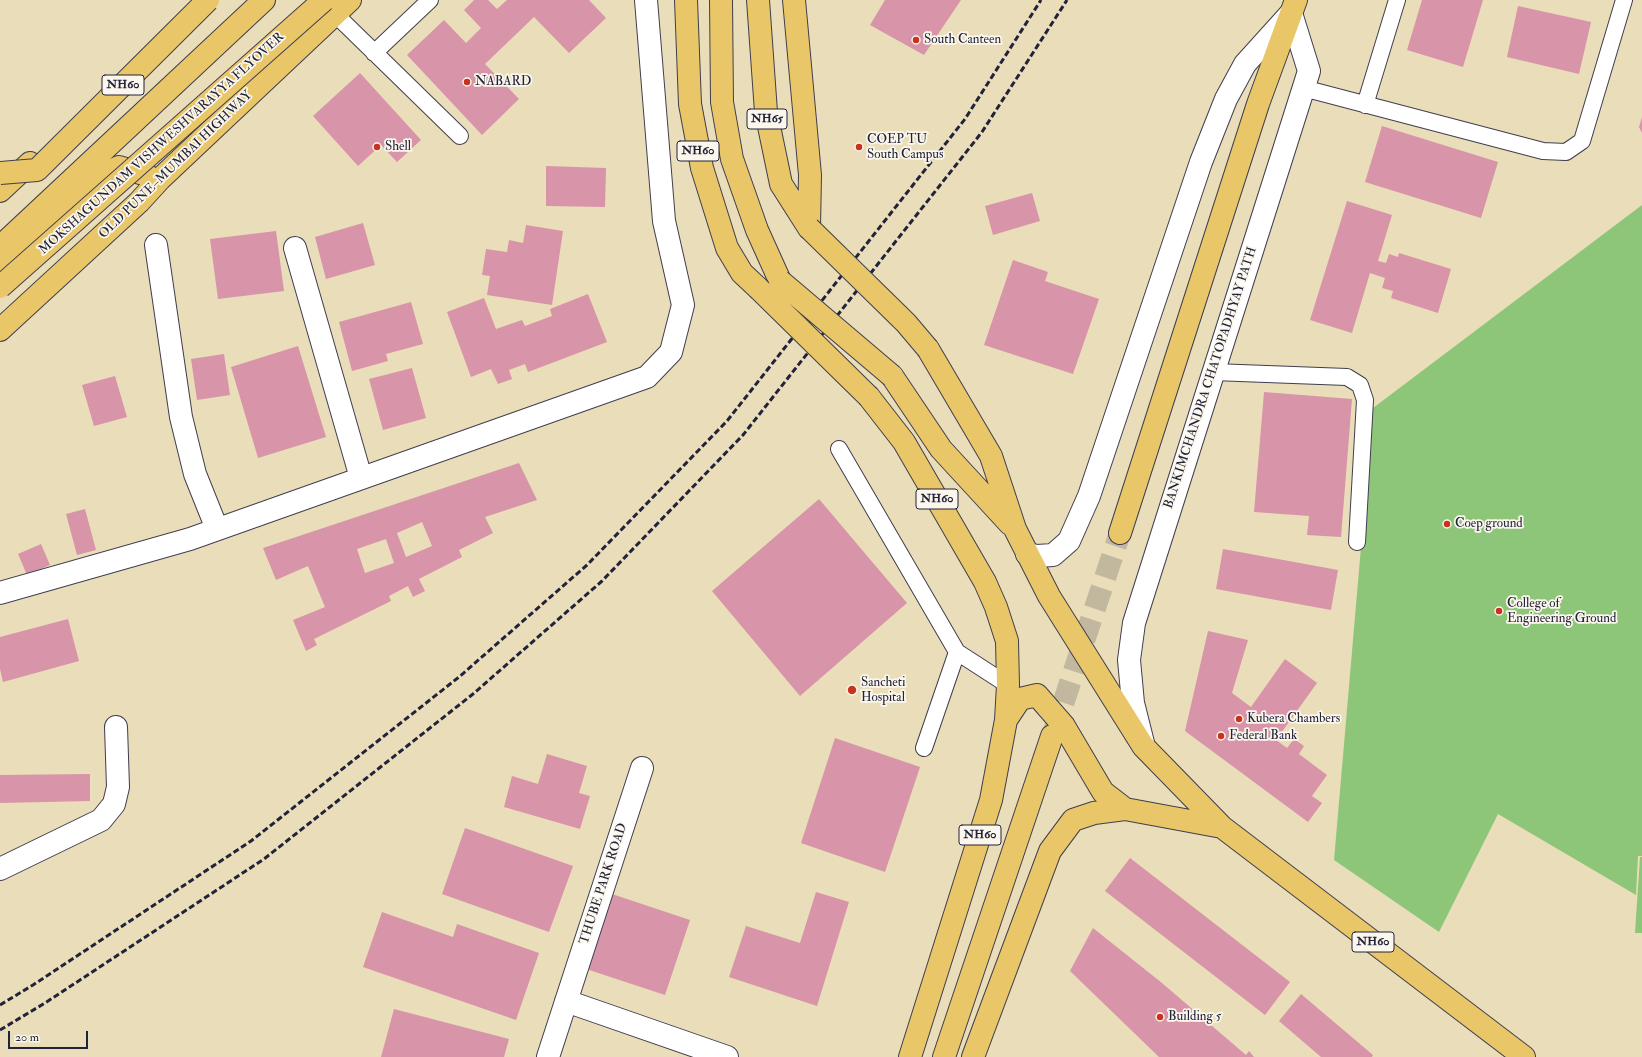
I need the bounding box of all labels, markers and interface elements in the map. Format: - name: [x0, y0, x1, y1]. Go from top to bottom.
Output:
- street label: MOKSHAGUNDAM VISHWESHVARAYYA FLYOVER: [36, 30, 288, 258]
- place label: South Canteen: [924, 32, 1001, 48]
- marker: South Canteen: [911, 35, 921, 45]
- place label: NABARD: [475, 74, 531, 90]
- road number: NH60: [102, 75, 144, 95]
- marker: NABARD: [462, 77, 472, 87]
- street label: OLD PUNE–MUMBAI HIGHWAY: [96, 88, 256, 242]
- road number: NH65: [747, 109, 787, 129]
- place label: COEP TU South Campus: [867, 132, 944, 163]
- place label: Shell: [385, 139, 411, 155]
- road number: NH60: [677, 141, 719, 161]
- marker: Shell: [372, 142, 382, 152]
- marker: COEP TU South Campus: [854, 142, 864, 152]
- street label: BANKIMCHANDRA CHATOPADHYAY PATH: [1161, 245, 1261, 511]
- road number: NH60: [916, 489, 958, 509]
- place label: Coep ground: [1455, 516, 1523, 532]
- marker: Coep ground: [1442, 519, 1452, 529]
- place label: College of Engineering Ground: [1507, 596, 1616, 627]
- marker: College of Engineering Ground: [1494, 606, 1504, 616]
- place label: Sancheti Hospital: [861, 675, 905, 706]
- marker: Sancheti Hospital: [846, 684, 858, 696]
- place label: Kubera Chambers: [1247, 711, 1340, 727]
- marker: Kubera Chambers: [1234, 714, 1244, 724]
- place label: Federal Bank: [1229, 728, 1297, 744]
- marker: Federal Bank: [1216, 731, 1226, 741]
- street label: THUBE PARK ROAD: [577, 821, 631, 947]
- road number: NH60: [959, 825, 1001, 845]
- road number: NH60: [1352, 932, 1394, 952]
- place label: Building 5: [1168, 1009, 1221, 1025]
- marker: Building 5: [1155, 1012, 1165, 1022]
- scale bar: [10, 1023, 90, 1049]
- text: 20 m: [15, 1030, 39, 1045]

